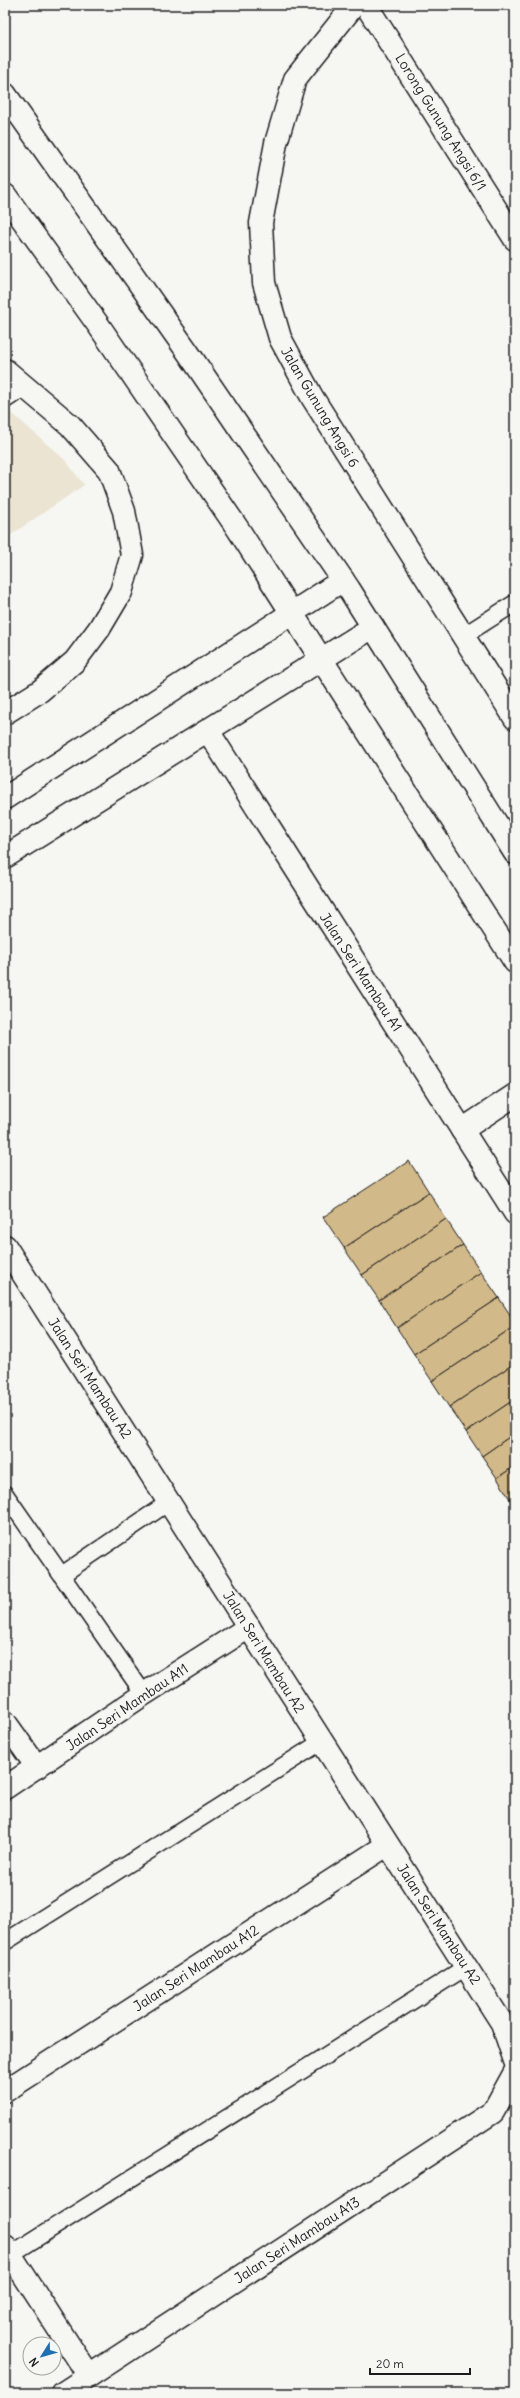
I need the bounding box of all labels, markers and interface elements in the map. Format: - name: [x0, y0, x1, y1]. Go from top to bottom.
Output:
- street label: Lorong Gunung Angsi 6/1: [391, 50, 491, 194]
- street label: Jalan Gunung Angsi 6: [277, 344, 363, 470]
- street label: Jalan Seri Mambau A1: [316, 909, 406, 1035]
- street label: Jalan Seri Mambau A2: [44, 1314, 136, 1442]
- street label: Jalan Seri Mambau A2: [219, 1588, 309, 1717]
- street label: Jalan Seri Mambau A11: [62, 1659, 192, 1755]
- street label: Jalan Seri Mambau A2: [393, 1860, 485, 1988]
- street label: Jalan Seri Mambau A12: [130, 1921, 262, 2015]
- street label: Jalan Seri Mambau A13: [231, 2193, 363, 2287]
- north arrow: [22, 2336, 62, 2376]
- scale bar: [370, 2350, 470, 2376]
- text: N: [26, 2355, 42, 2369]
- text: 20 m: [376, 2356, 404, 2371]

